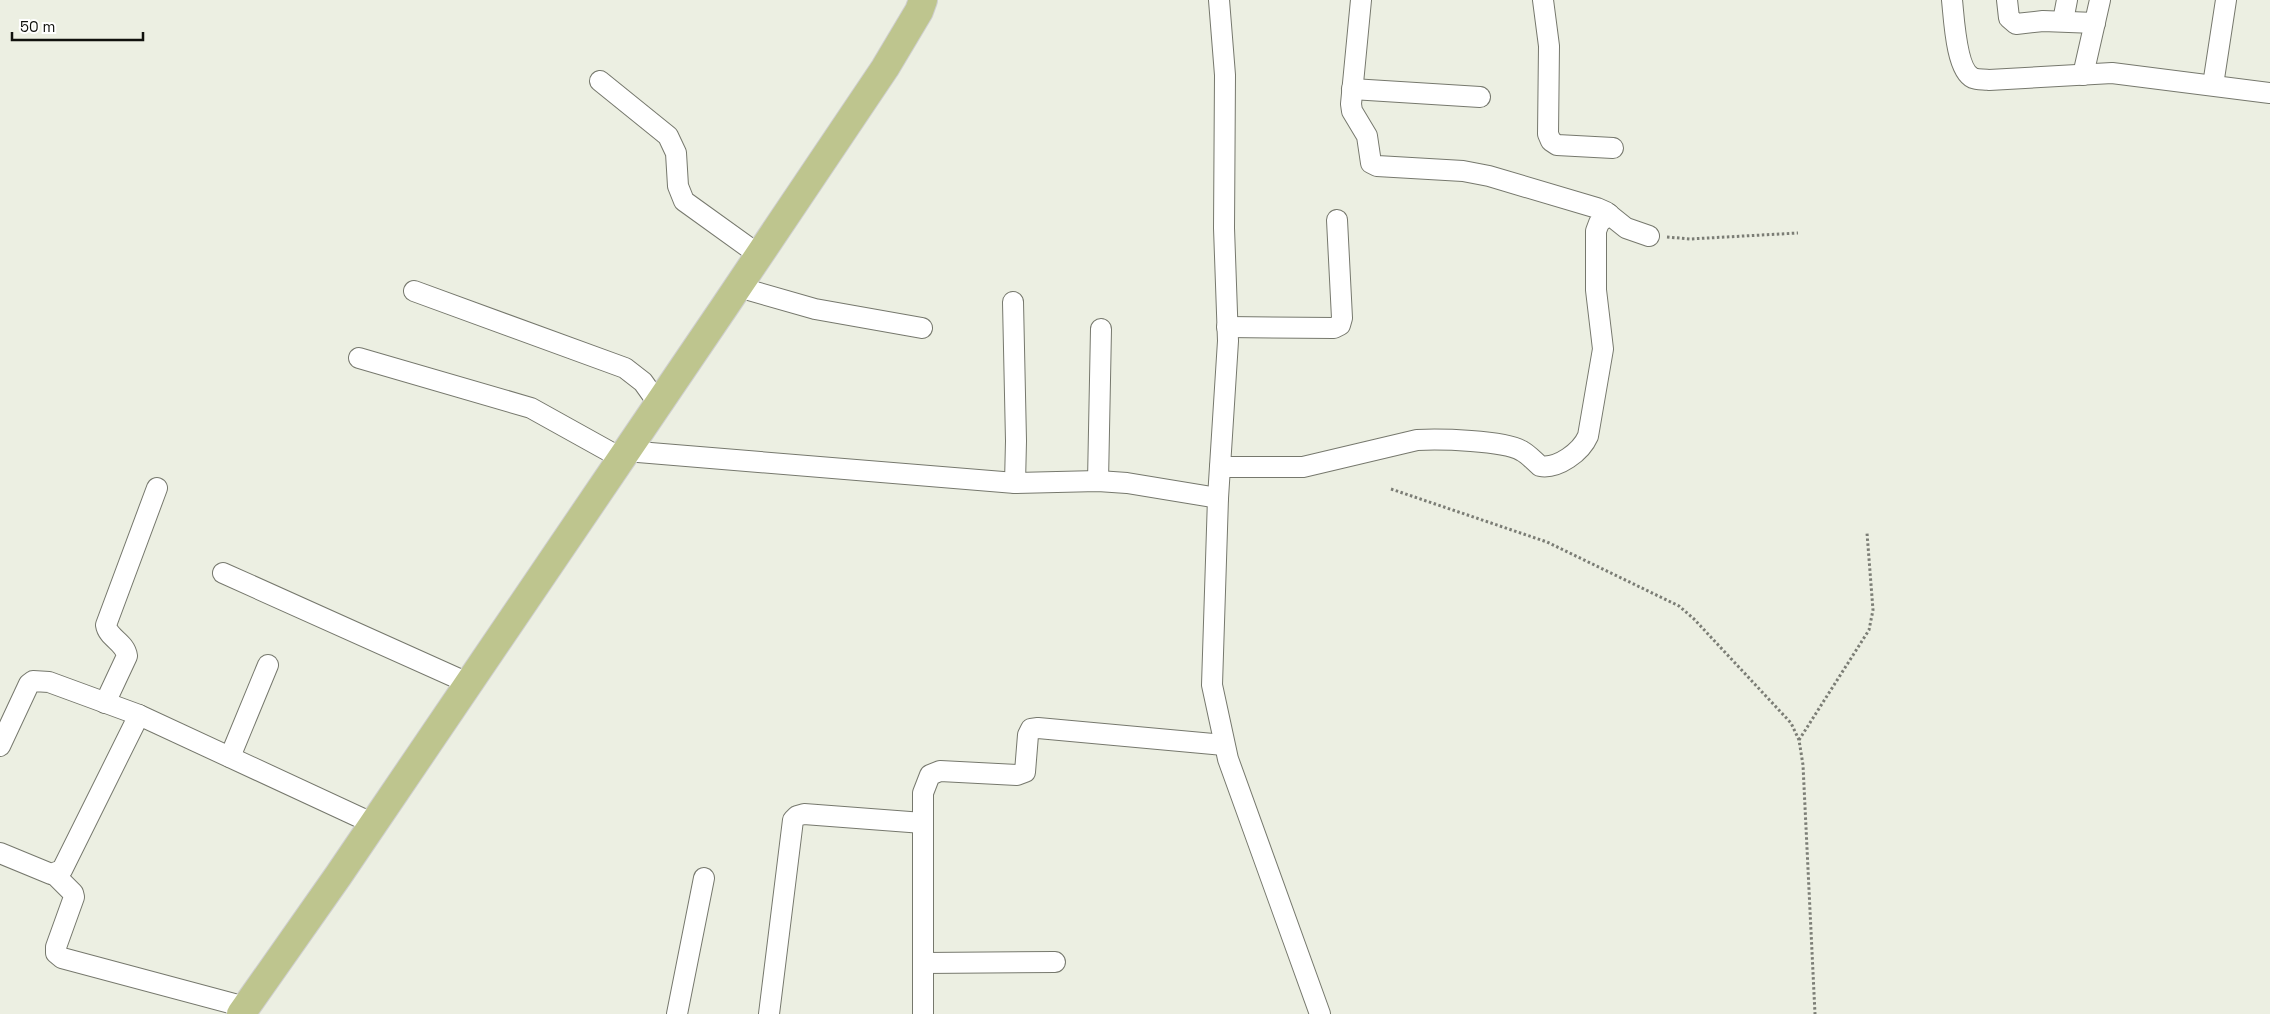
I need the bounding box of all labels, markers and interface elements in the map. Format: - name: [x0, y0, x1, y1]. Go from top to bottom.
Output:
- scale bar: [12, 10, 144, 42]
- text: 50 m: [20, 17, 55, 36]

